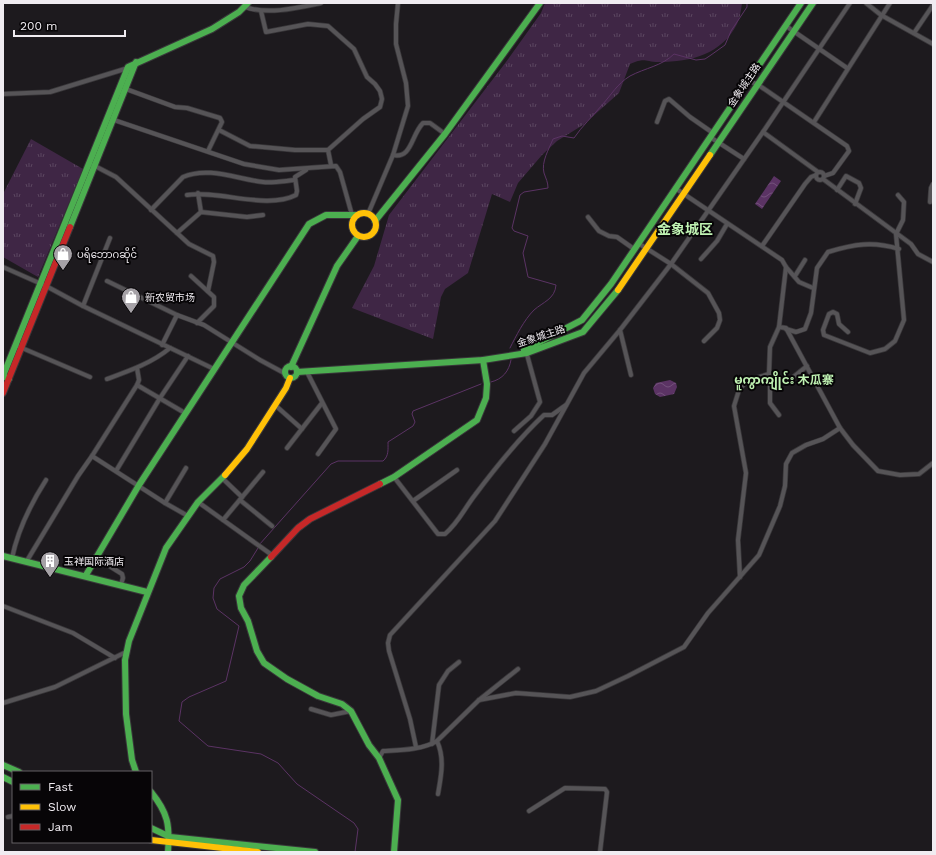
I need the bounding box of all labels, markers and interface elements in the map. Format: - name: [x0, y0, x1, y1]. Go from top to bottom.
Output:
- scale bar: [14, 12, 125, 38]
- text: 200 m: [20, 19, 57, 33]
- street label: 金象城主路: [725, 61, 763, 109]
- district label: 金象城区: [657, 221, 713, 237]
- shop icon: ပရိဘောဂဆိုင်: [52, 243, 74, 271]
- place label: ပရိဘောဂဆိုင်: [77, 247, 137, 263]
- shop icon: 新农贸市场: [120, 286, 142, 314]
- place label: 新农贸市场: [145, 292, 195, 303]
- street label: 金象城主路: [516, 323, 566, 349]
- district label: မူကွာကျိုင်း 木瓜寨: [734, 370, 834, 391]
- building icon: 玉祥国际酒店: [39, 550, 61, 578]
- place label: 玉祥国际酒店: [64, 556, 124, 567]
- legend: [12, 771, 152, 843]
- text: Fast: [48, 780, 73, 794]
- text: Slow: [48, 800, 76, 814]
- text: Jam: [48, 820, 73, 834]

